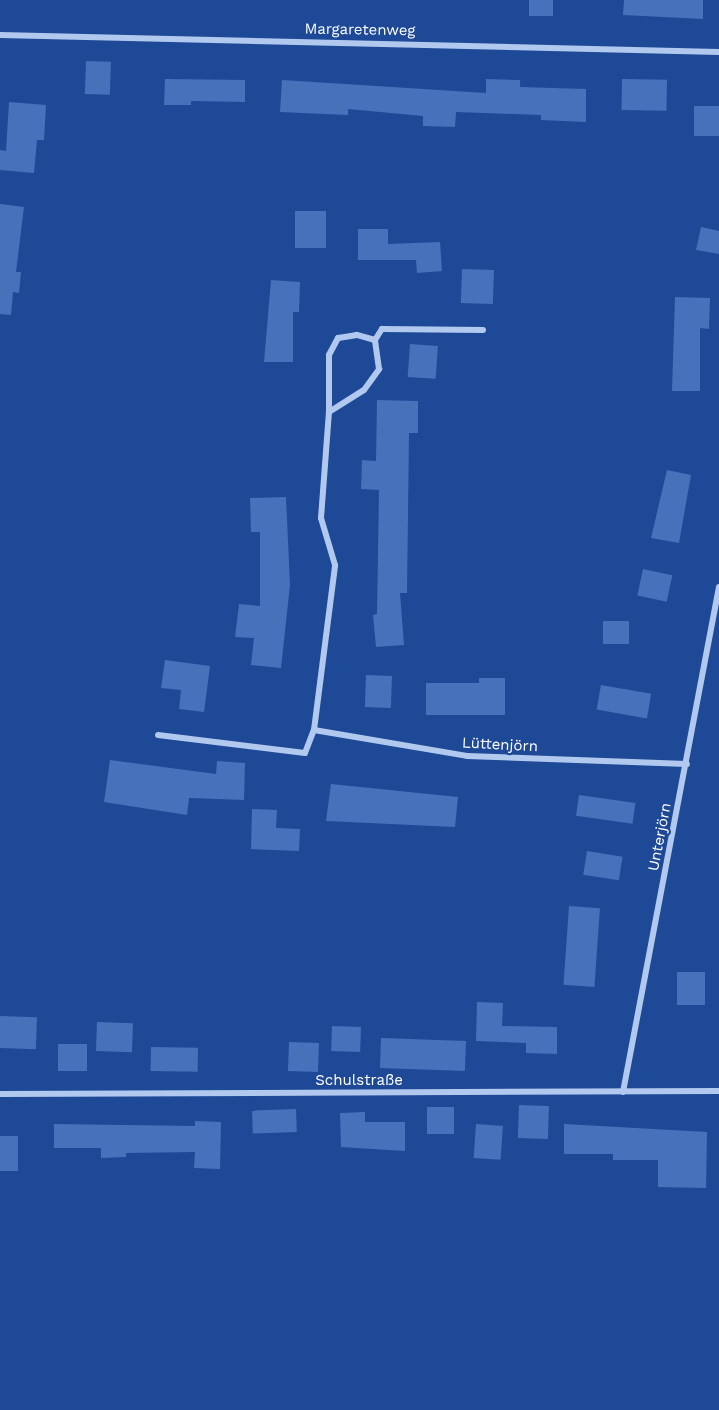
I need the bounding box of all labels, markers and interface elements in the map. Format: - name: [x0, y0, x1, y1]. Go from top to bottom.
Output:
- street label: Margaretenweg: [304, 20, 416, 40]
- street label: Lüttenjörn: [462, 734, 538, 756]
- street label: Unterjörn: [645, 801, 675, 873]
- street label: Schulstraße: [315, 1072, 403, 1090]

